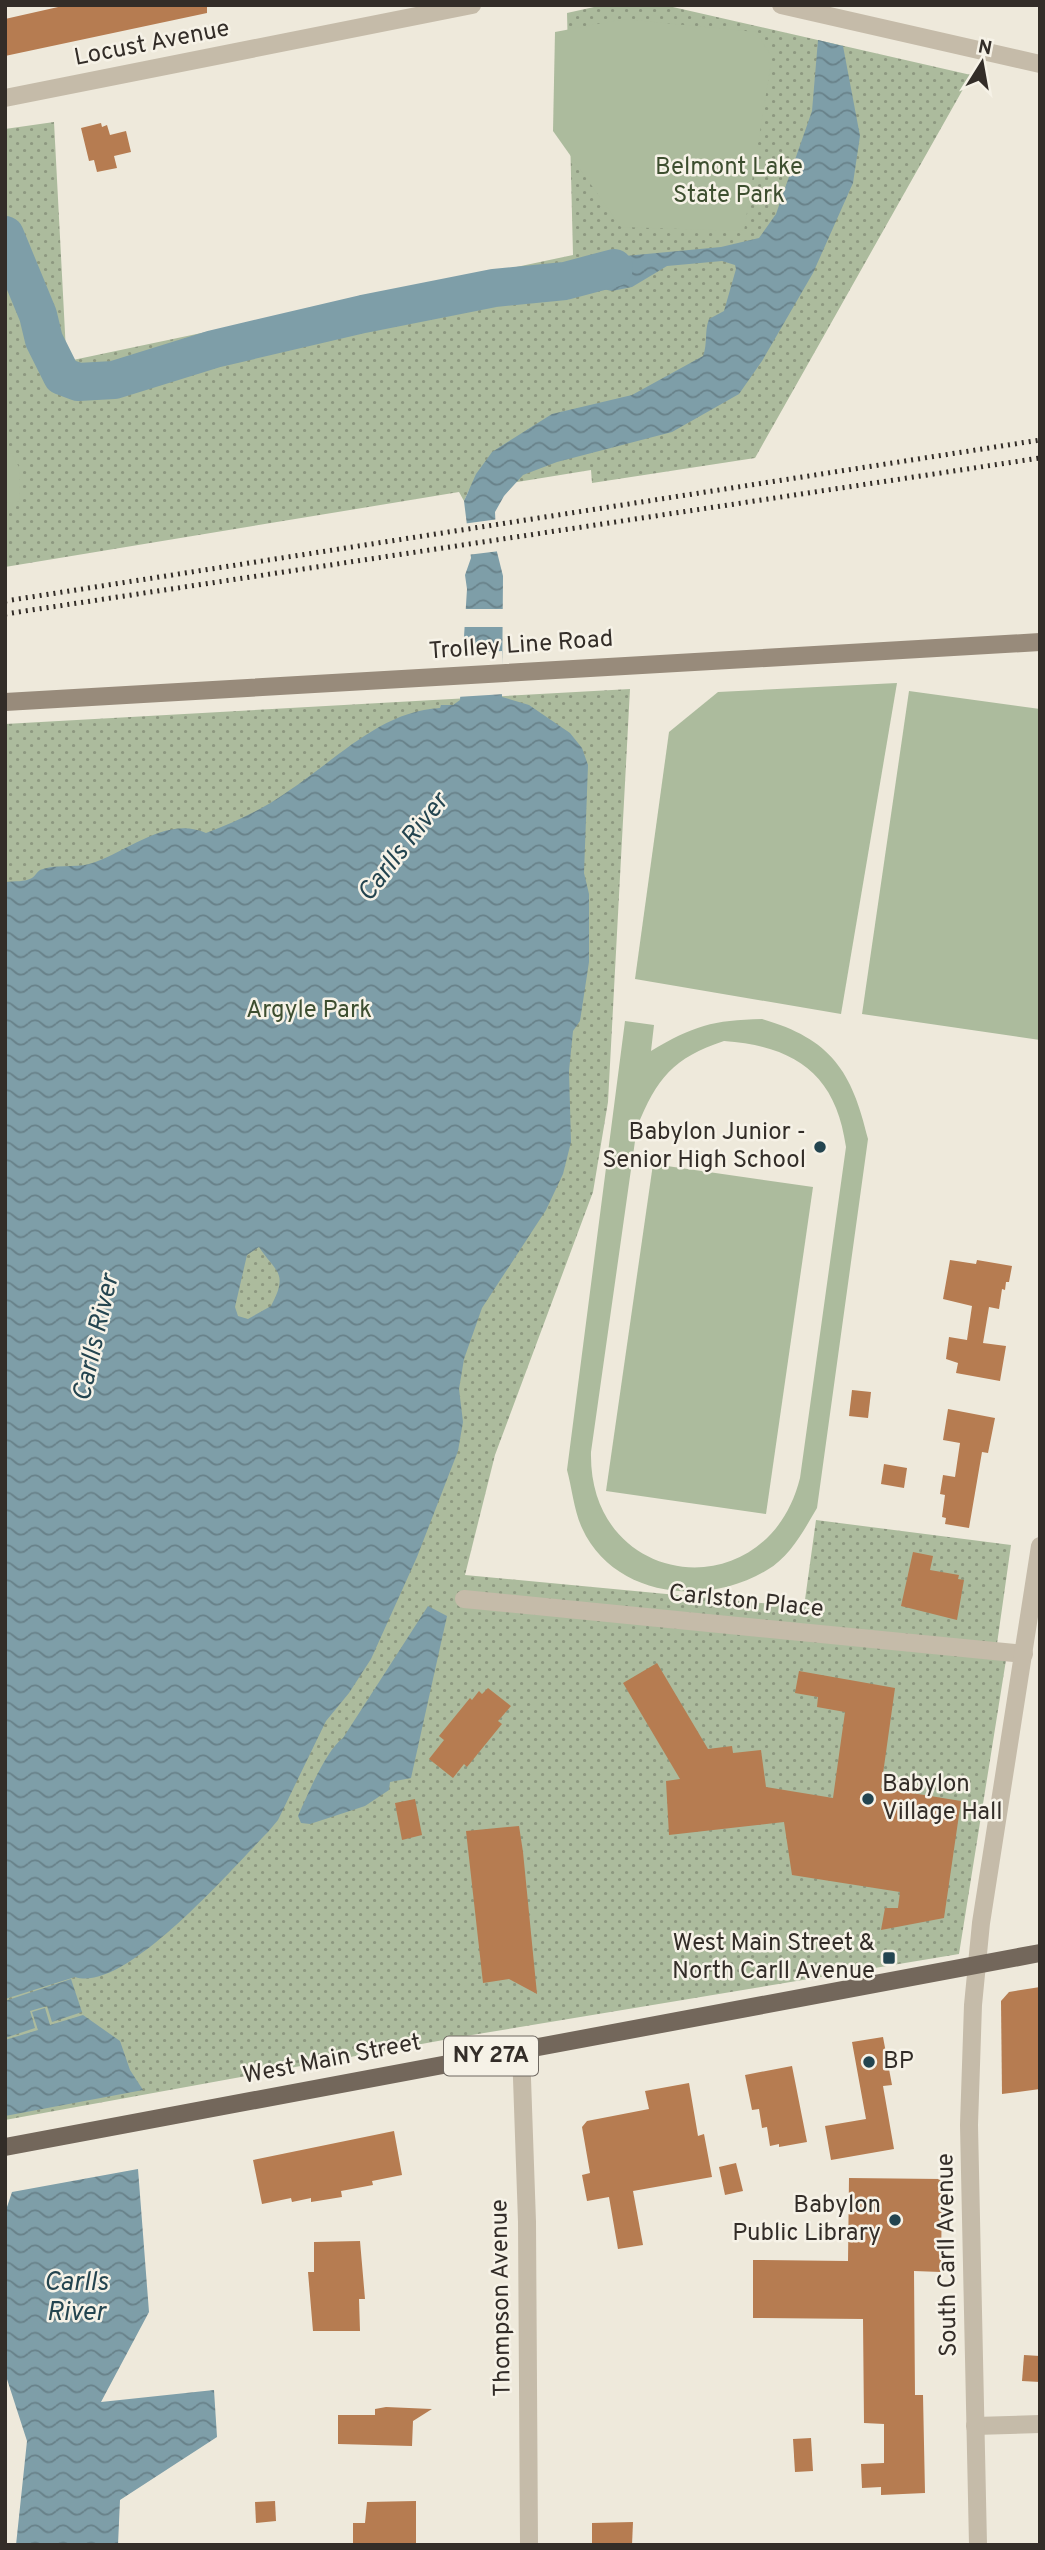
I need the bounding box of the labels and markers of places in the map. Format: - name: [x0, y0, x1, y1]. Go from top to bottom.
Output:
- place label: Babylon Junior - Senior High School: [602, 1118, 806, 1176]
- marker: Babylon Junior - Senior High School: [812, 1139, 828, 1155]
- place label: Babylon Village Hall: [882, 1770, 1003, 1828]
- marker: Babylon Village Hall: [860, 1791, 876, 1807]
- place label: West Main Street & North Carll Avenue: [672, 1929, 875, 1987]
- marker: West Main Street & North Carll Avenue: [881, 1950, 897, 1966]
- place label: BP: [883, 2047, 914, 2077]
- marker: BP: [861, 2054, 877, 2070]
- place label: Babylon Public Library: [732, 2191, 881, 2249]
- marker: Babylon Public Library: [887, 2212, 903, 2228]

